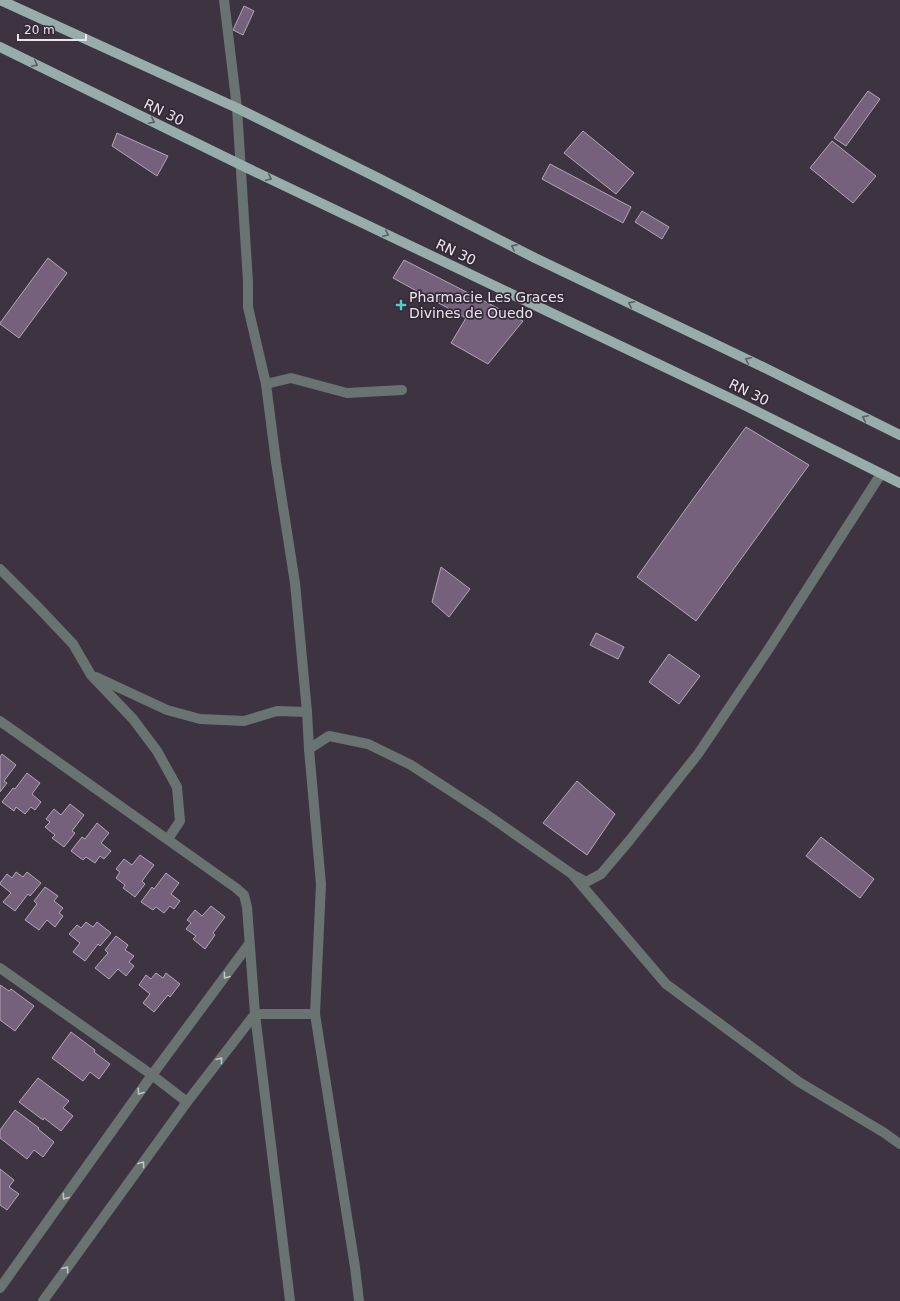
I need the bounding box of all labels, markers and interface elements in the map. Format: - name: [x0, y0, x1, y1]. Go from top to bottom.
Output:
- scale bar: [18, 16, 86, 42]
- text: 20 m: [24, 23, 55, 37]
- one-way arrow: [31, 59, 38, 67]
- street label: RN 30: [141, 96, 187, 128]
- one-way arrow: [147, 116, 155, 124]
- one-way arrow: [264, 173, 272, 181]
- one-way arrow: [382, 229, 389, 237]
- street label: RN 30: [433, 236, 479, 268]
- one-way arrow: [511, 244, 518, 252]
- place label: Pharmacie Les Graces Divines de Ouedo: [409, 289, 564, 321]
- marker: Pharmacie Les Graces Divines de Ouedo: [396, 300, 406, 310]
- one-way arrow: [628, 301, 635, 309]
- one-way arrow: [745, 357, 753, 365]
- street label: RN 30: [726, 376, 772, 408]
- one-way arrow: [862, 415, 869, 422]
- one-way arrow: [224, 971, 231, 978]
- one-way arrow: [215, 1057, 222, 1064]
- one-way arrow: [138, 1087, 145, 1094]
- one-way arrow: [137, 1161, 145, 1168]
- one-way arrow: [63, 1193, 70, 1200]
- one-way arrow: [61, 1267, 68, 1274]

